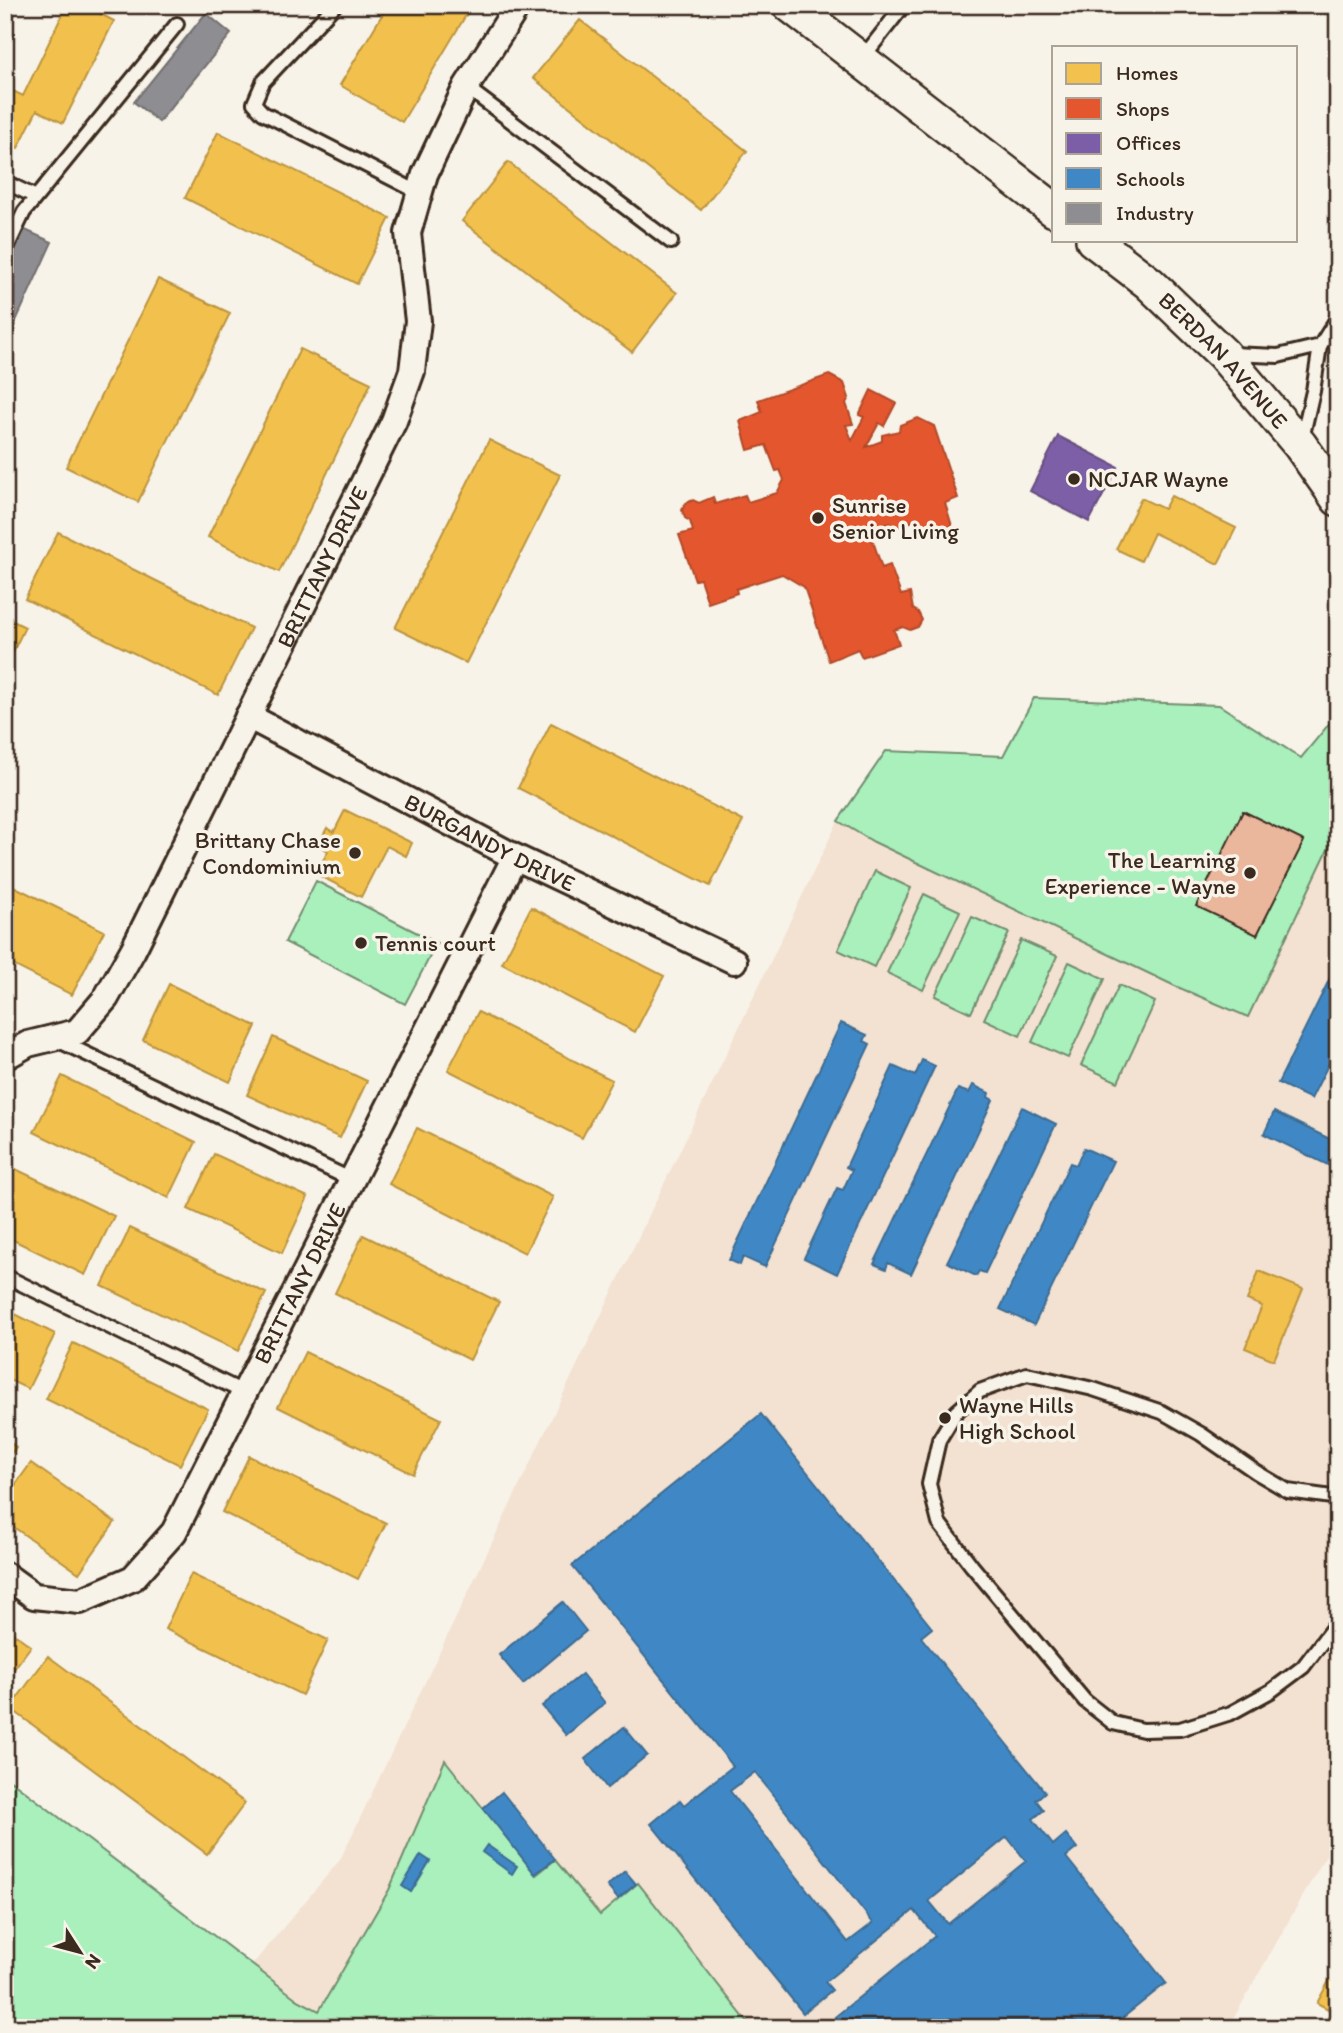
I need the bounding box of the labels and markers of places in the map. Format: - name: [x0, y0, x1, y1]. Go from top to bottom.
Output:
- place label: NCJAR Wayne: [1088, 465, 1229, 493]
- marker: NCJAR Wayne: [1066, 471, 1082, 487]
- place label: Sunrise Senior Living: [832, 491, 959, 545]
- marker: Sunrise Senior Living: [810, 510, 826, 526]
- place label: Brittany Chase Condominium: [195, 826, 341, 880]
- marker: Brittany Chase Condominium: [347, 845, 363, 861]
- place label: The Learning Experience - Wayne: [1045, 846, 1236, 900]
- marker: The Learning Experience - Wayne: [1242, 865, 1258, 881]
- place label: Tennis court: [375, 929, 496, 957]
- marker: Tennis court: [353, 935, 369, 951]
- place label: Wayne Hills High School: [959, 1391, 1076, 1445]
- marker: Wayne Hills High School: [937, 1410, 953, 1426]

